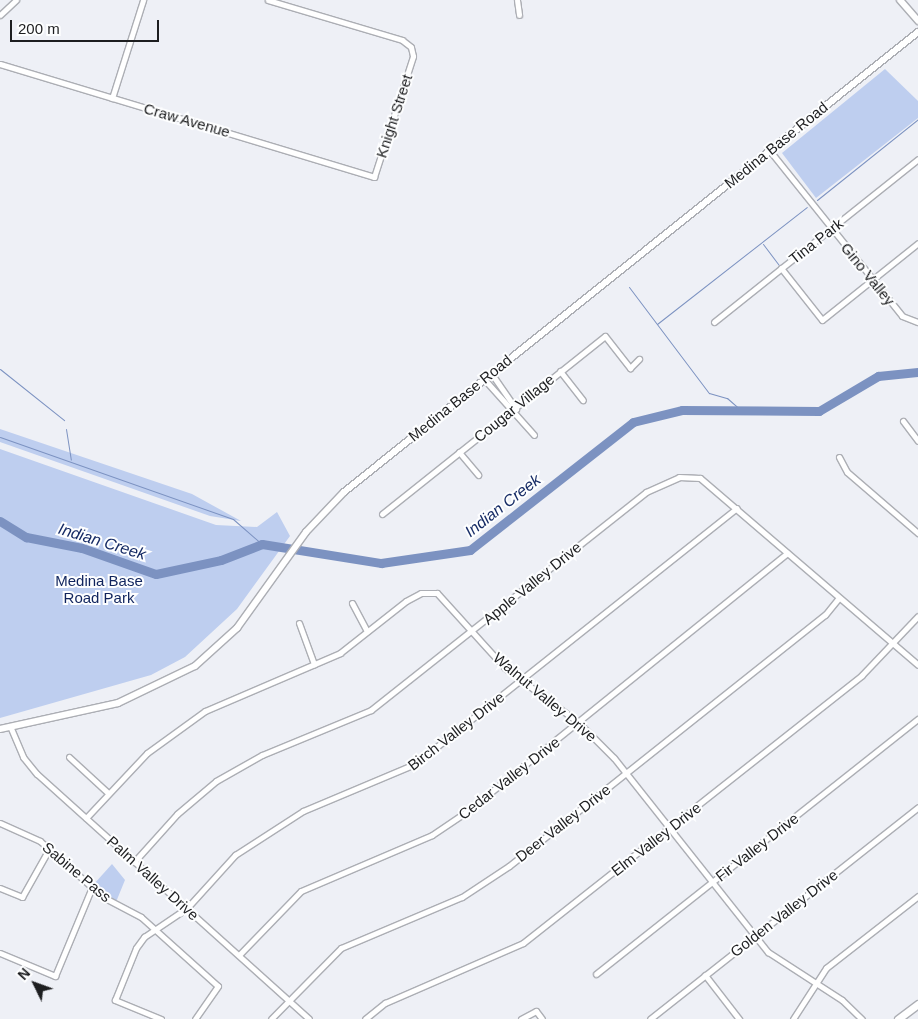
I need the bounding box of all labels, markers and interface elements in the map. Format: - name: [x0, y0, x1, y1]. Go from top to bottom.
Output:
- scale bar: [12, 10, 161, 42]
- text: 200 m: [18, 20, 60, 37]
- street label: Knight Street: [372, 72, 416, 160]
- street label: Medina Base Road: [721, 98, 831, 192]
- street label: Craw Avenue: [141, 99, 233, 141]
- street label: Tina Park: [785, 214, 847, 268]
- street label: Gino Valley: [837, 239, 899, 309]
- street label: Medina Base Road: [405, 351, 515, 445]
- street label: Cougar Village: [470, 370, 558, 446]
- water label: Indian Creek: [461, 471, 545, 541]
- water label: Indian Creek: [56, 520, 148, 564]
- street label: Apple Valley Drive: [479, 538, 585, 628]
- park label: Medina Base Road Park: [55, 571, 143, 606]
- street label: Walnut Valley Drive: [490, 649, 600, 745]
- street label: Birch Valley Drive: [404, 688, 508, 774]
- street label: Cedar Valley Drive: [455, 733, 563, 823]
- street label: Deer Valley Drive: [512, 780, 614, 866]
- street label: Elm Valley Drive: [608, 798, 704, 880]
- street label: Fir Valley Drive: [712, 809, 802, 885]
- street label: Palm Valley Drive: [103, 832, 203, 924]
- street label: Sabine Pass: [39, 838, 115, 906]
- street label: Golden Valley Drive: [727, 865, 841, 961]
- north arrow: [10, 959, 60, 1009]
- text: N: [15, 965, 33, 983]

